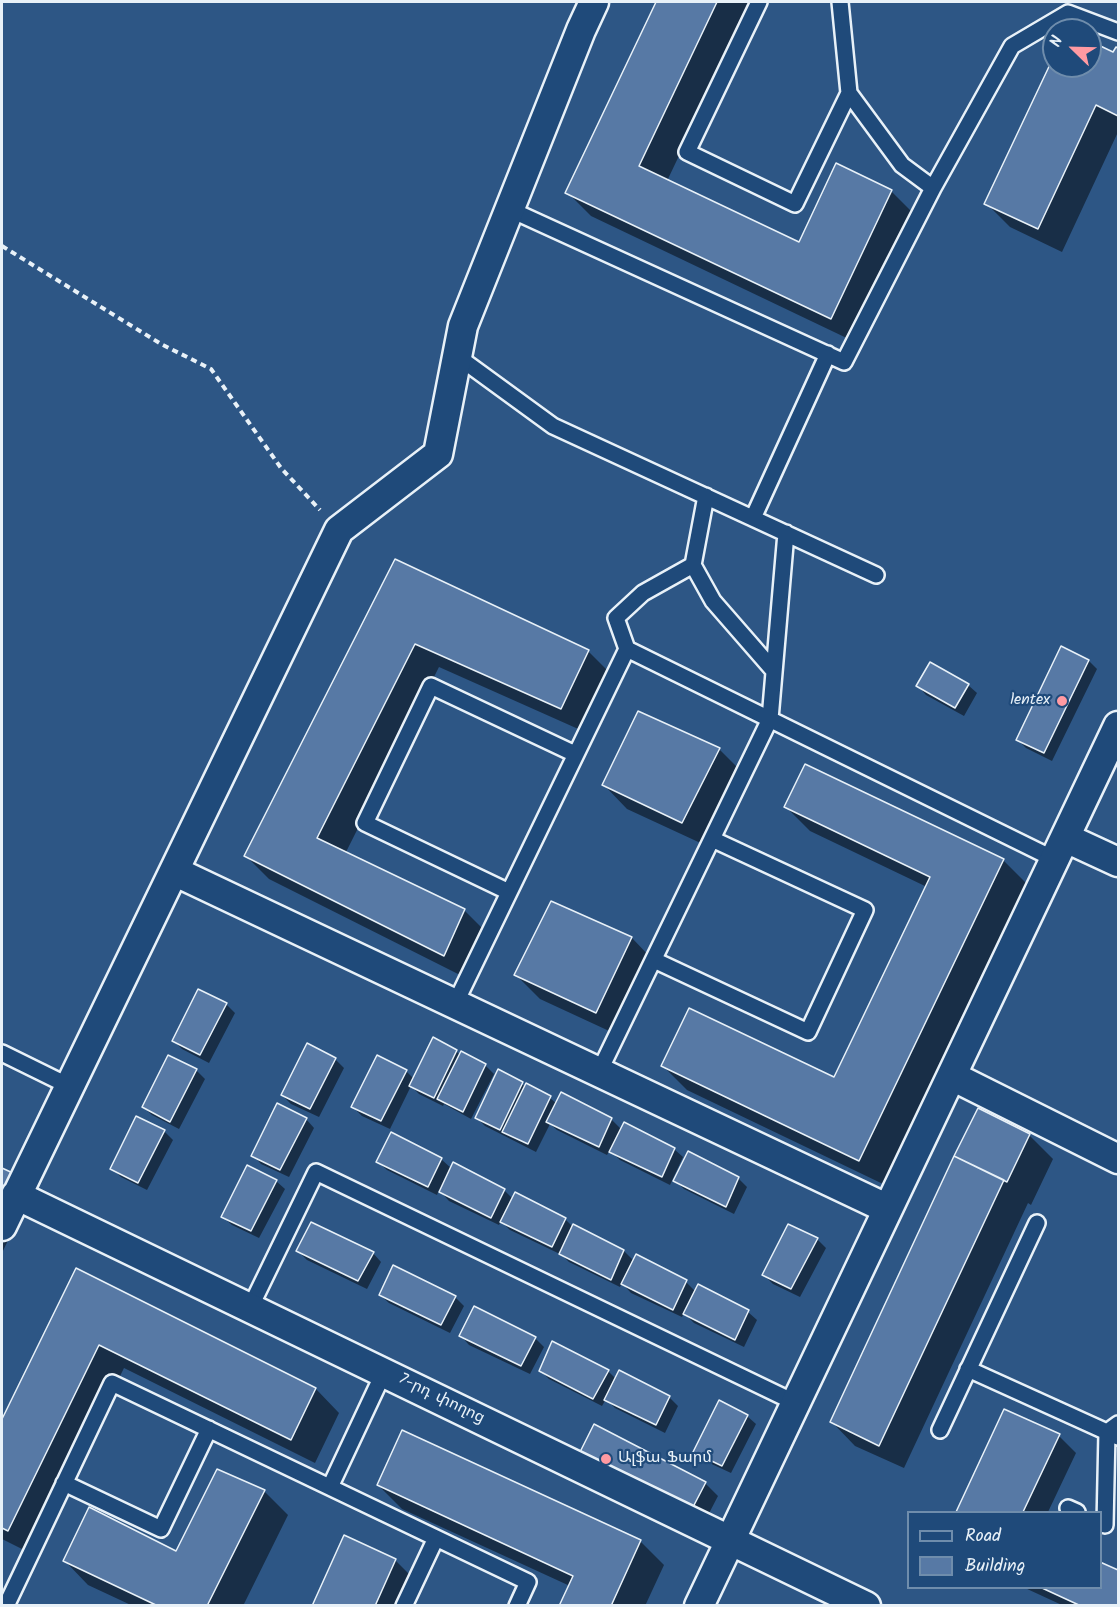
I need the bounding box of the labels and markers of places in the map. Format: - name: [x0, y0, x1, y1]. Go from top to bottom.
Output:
- place label: lentex: [1010, 691, 1050, 711]
- marker: lentex: [1055, 694, 1069, 708]
- place label: Ալֆա Ֆարմ: [618, 1449, 712, 1469]
- marker: Ալֆա Ֆարմ: [599, 1452, 613, 1466]

